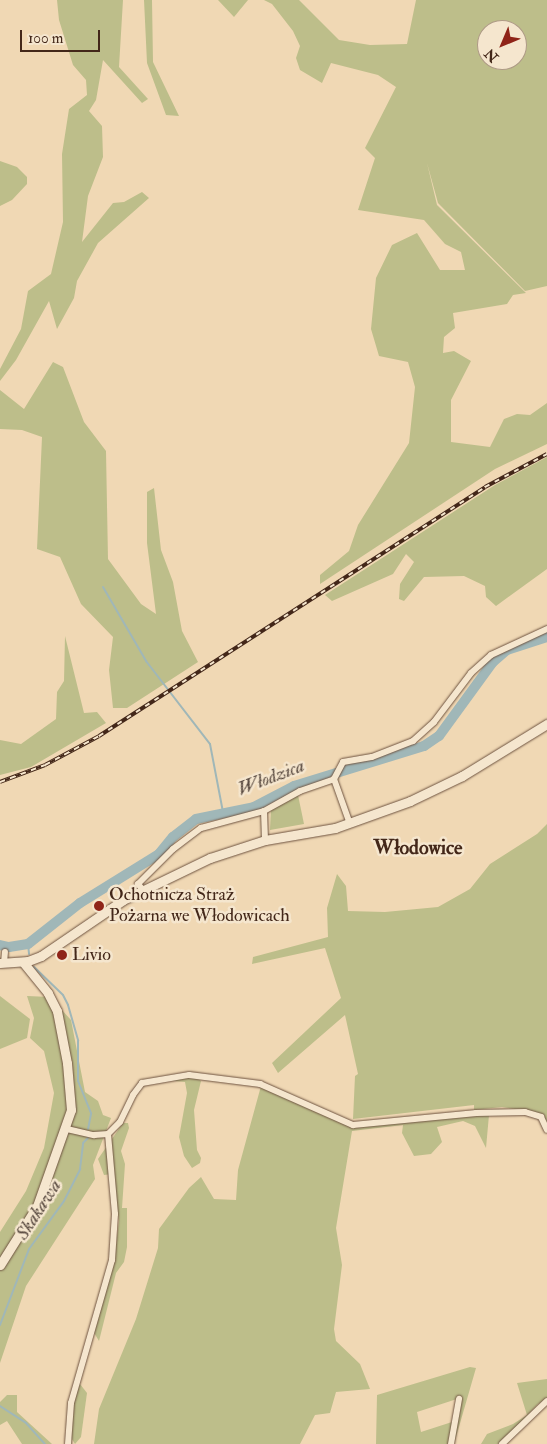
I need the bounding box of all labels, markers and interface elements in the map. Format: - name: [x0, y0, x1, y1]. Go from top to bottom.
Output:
- scale bar: [22, 20, 102, 52]
- north arrow: [477, 20, 527, 70]
- text: 100 m: [28, 29, 63, 48]
- text: N: [481, 45, 502, 66]
- water label: Włodzica: [234, 755, 308, 801]
- district label: Włodowice: [374, 835, 462, 859]
- place label: Ochotnicza Straż Pożarna we Włodowicach: [109, 885, 290, 928]
- marker: Ochotnicza Straż Pożarna we Włodowicach: [93, 900, 105, 912]
- place label: Livio: [72, 944, 111, 966]
- marker: Livio: [56, 949, 68, 961]
- water label: Skakawa: [11, 1176, 67, 1244]

